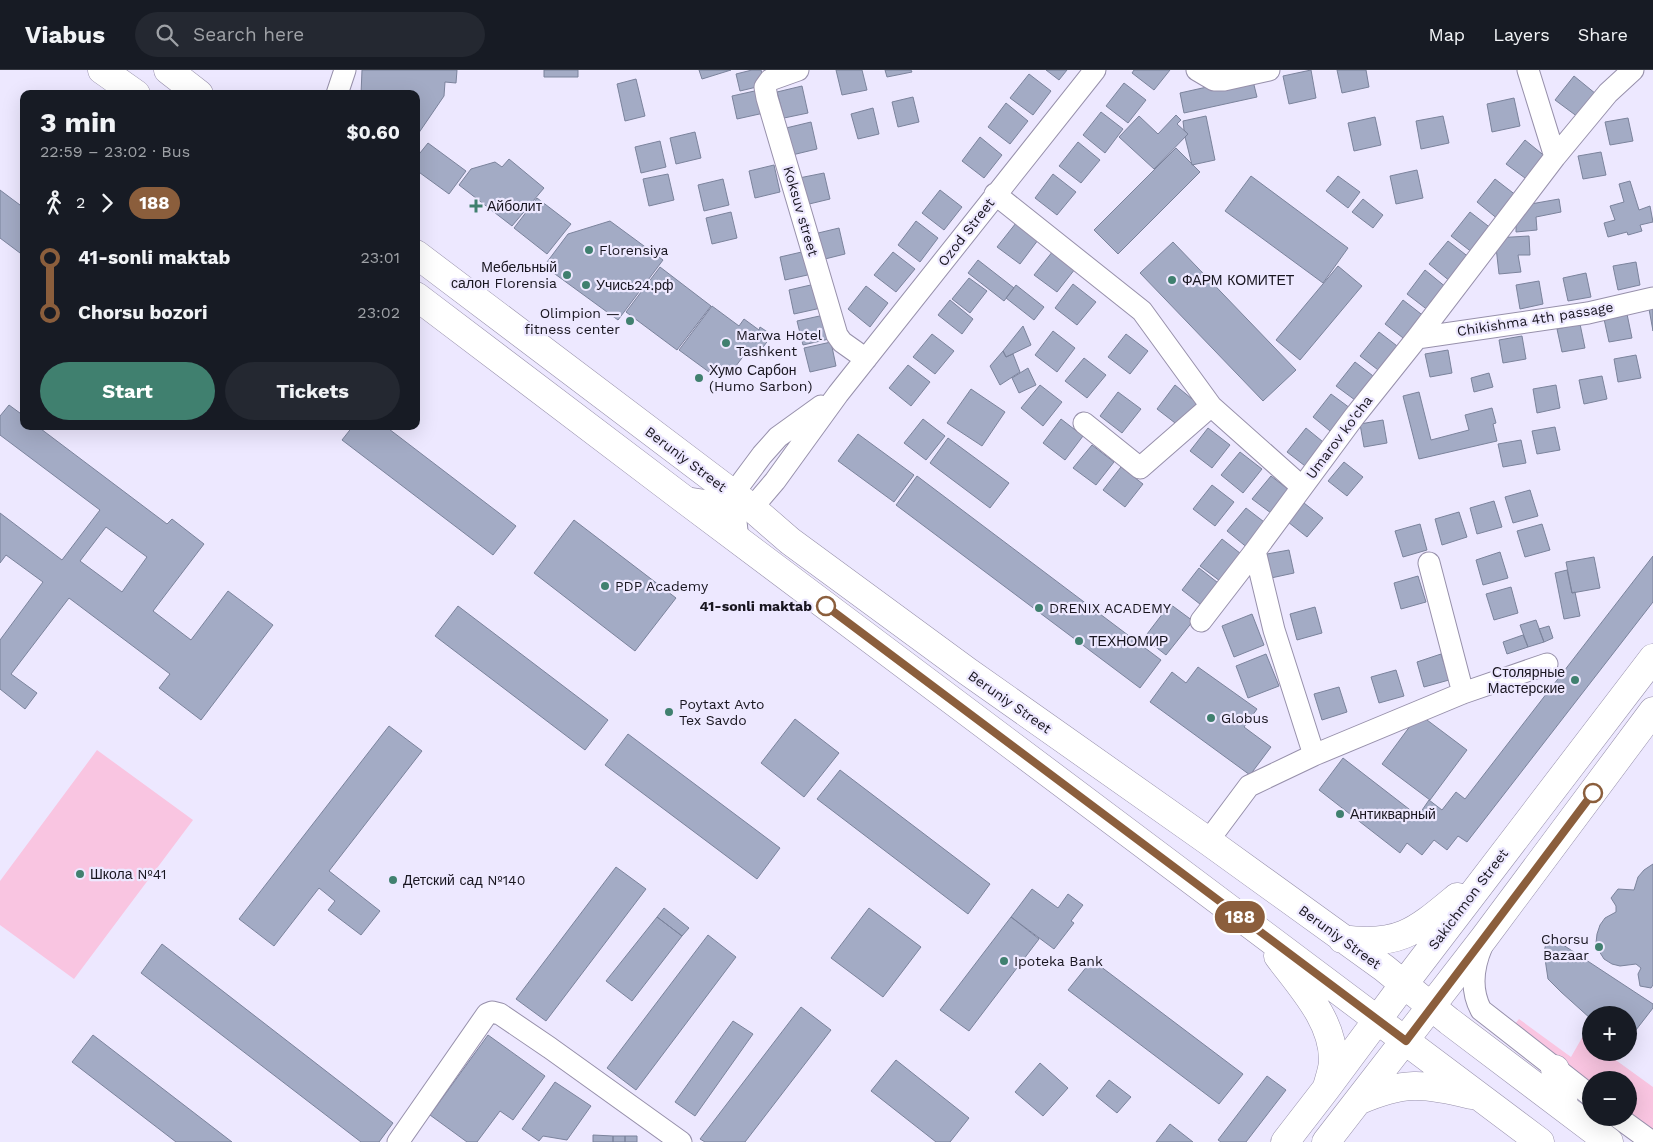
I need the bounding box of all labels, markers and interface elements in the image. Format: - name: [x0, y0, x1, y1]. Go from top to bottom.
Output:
- search box: [135, 12, 485, 57]
- text: Viabus: [25, 21, 105, 49]
- icon: search: [153, 21, 181, 49]
- text: Search here: [193, 23, 304, 46]
- text: Map: [1428, 24, 1465, 45]
- text: Layers: [1493, 24, 1550, 45]
- text: Share: [1578, 24, 1628, 45]
- text: 3 min: [40, 106, 116, 139]
- text: $0.60: [346, 121, 400, 144]
- text: 22:59 – 23:02 · Bus: [40, 142, 190, 161]
- street label: Koksuv street: [780, 164, 822, 258]
- icon: walk: [40, 189, 68, 217]
- icon: forward: [93, 189, 121, 217]
- text: 188: [139, 192, 170, 213]
- text: 2: [76, 193, 85, 212]
- street label: Ozod Street: [935, 195, 998, 269]
- place label: Айболит: [487, 198, 543, 214]
- marker: Айболит: [469, 199, 483, 213]
- place label: Florensiya: [599, 242, 669, 258]
- marker: Florensiya: [583, 244, 595, 256]
- text: 41-sonli maktab: [78, 246, 231, 269]
- text: 23:01: [360, 248, 400, 267]
- place label: Мебельный салон Florensia: [451, 259, 557, 291]
- marker: Мебельный салон Florensia: [561, 269, 573, 281]
- place label: ФАРМ КОМИТЕТ: [1182, 272, 1295, 288]
- marker: ФАРМ КОМИТЕТ: [1166, 274, 1178, 286]
- place label: Учись24.рф: [596, 277, 673, 293]
- marker: Учись24.рф: [580, 279, 592, 291]
- street label: Chikishma 4th passage: [1456, 299, 1614, 339]
- text: Chorsu bozori: [78, 301, 208, 324]
- text: 23:02: [357, 303, 400, 322]
- place label: Olimpion — fitness center: [524, 305, 620, 337]
- marker: Olimpion — fitness center: [624, 315, 636, 327]
- place label: Marwa Hotel Tashkent: [736, 327, 823, 359]
- marker: Marwa Hotel Tashkent: [720, 337, 732, 349]
- button: Start: [40, 362, 215, 420]
- button: Tickets: [225, 362, 400, 420]
- place label: Хумо Сарбон (Humo Sarbon): [709, 362, 813, 394]
- marker: Хумо Сарбон (Humo Sarbon): [693, 372, 705, 384]
- street label: Umarov ko'cha: [1303, 392, 1376, 482]
- street label: Beruniy Street: [642, 423, 730, 495]
- place label: PDP Academy: [615, 578, 709, 594]
- marker: PDP Academy: [599, 580, 611, 592]
- marker: 41-sonli maktab: [816, 596, 836, 616]
- place label: 41-sonli maktab: [700, 598, 812, 614]
- place label: DRENIX ACADEMY: [1049, 600, 1171, 616]
- marker: DRENIX ACADEMY: [1033, 602, 1045, 614]
- place label: ТЕХНОМИР: [1089, 633, 1168, 649]
- marker: ТЕХНОМИР: [1073, 635, 1085, 647]
- place label: Столярные Мастерские: [1488, 664, 1565, 696]
- street label: Beruniy Street: [965, 667, 1055, 737]
- marker: Столярные Мастерские: [1569, 674, 1581, 686]
- place label: Poytaxt Avto Tex Savdo: [679, 696, 764, 728]
- marker: Poytaxt Avto Tex Savdo: [663, 706, 675, 718]
- place label: Globus: [1221, 710, 1269, 726]
- marker: Globus: [1205, 712, 1217, 724]
- unlabelled marker: [1583, 783, 1603, 803]
- place label: Антикварный: [1350, 806, 1436, 822]
- marker: Антикварный: [1334, 808, 1346, 820]
- street label: Sakichmon Street: [1425, 845, 1511, 953]
- place label: Школа №41: [90, 866, 166, 882]
- marker: Школа №41: [74, 868, 86, 880]
- place label: Детский сад №140: [403, 872, 525, 888]
- marker: Детский сад №140: [387, 874, 399, 886]
- line badge: 188: [1211, 901, 1269, 933]
- street label: Beruniy Street: [1296, 902, 1384, 972]
- text: 188: [1225, 906, 1255, 927]
- place label: Chorsu Bazaar: [1541, 931, 1589, 963]
- marker: Chorsu Bazaar: [1593, 941, 1605, 953]
- place label: Ipoteka Bank: [1014, 953, 1103, 969]
- marker: Ipoteka Bank: [998, 955, 1010, 967]
- map controls: [1582, 1006, 1637, 1126]
- button: +: [1582, 1006, 1637, 1061]
- button: −: [1582, 1071, 1637, 1126]

